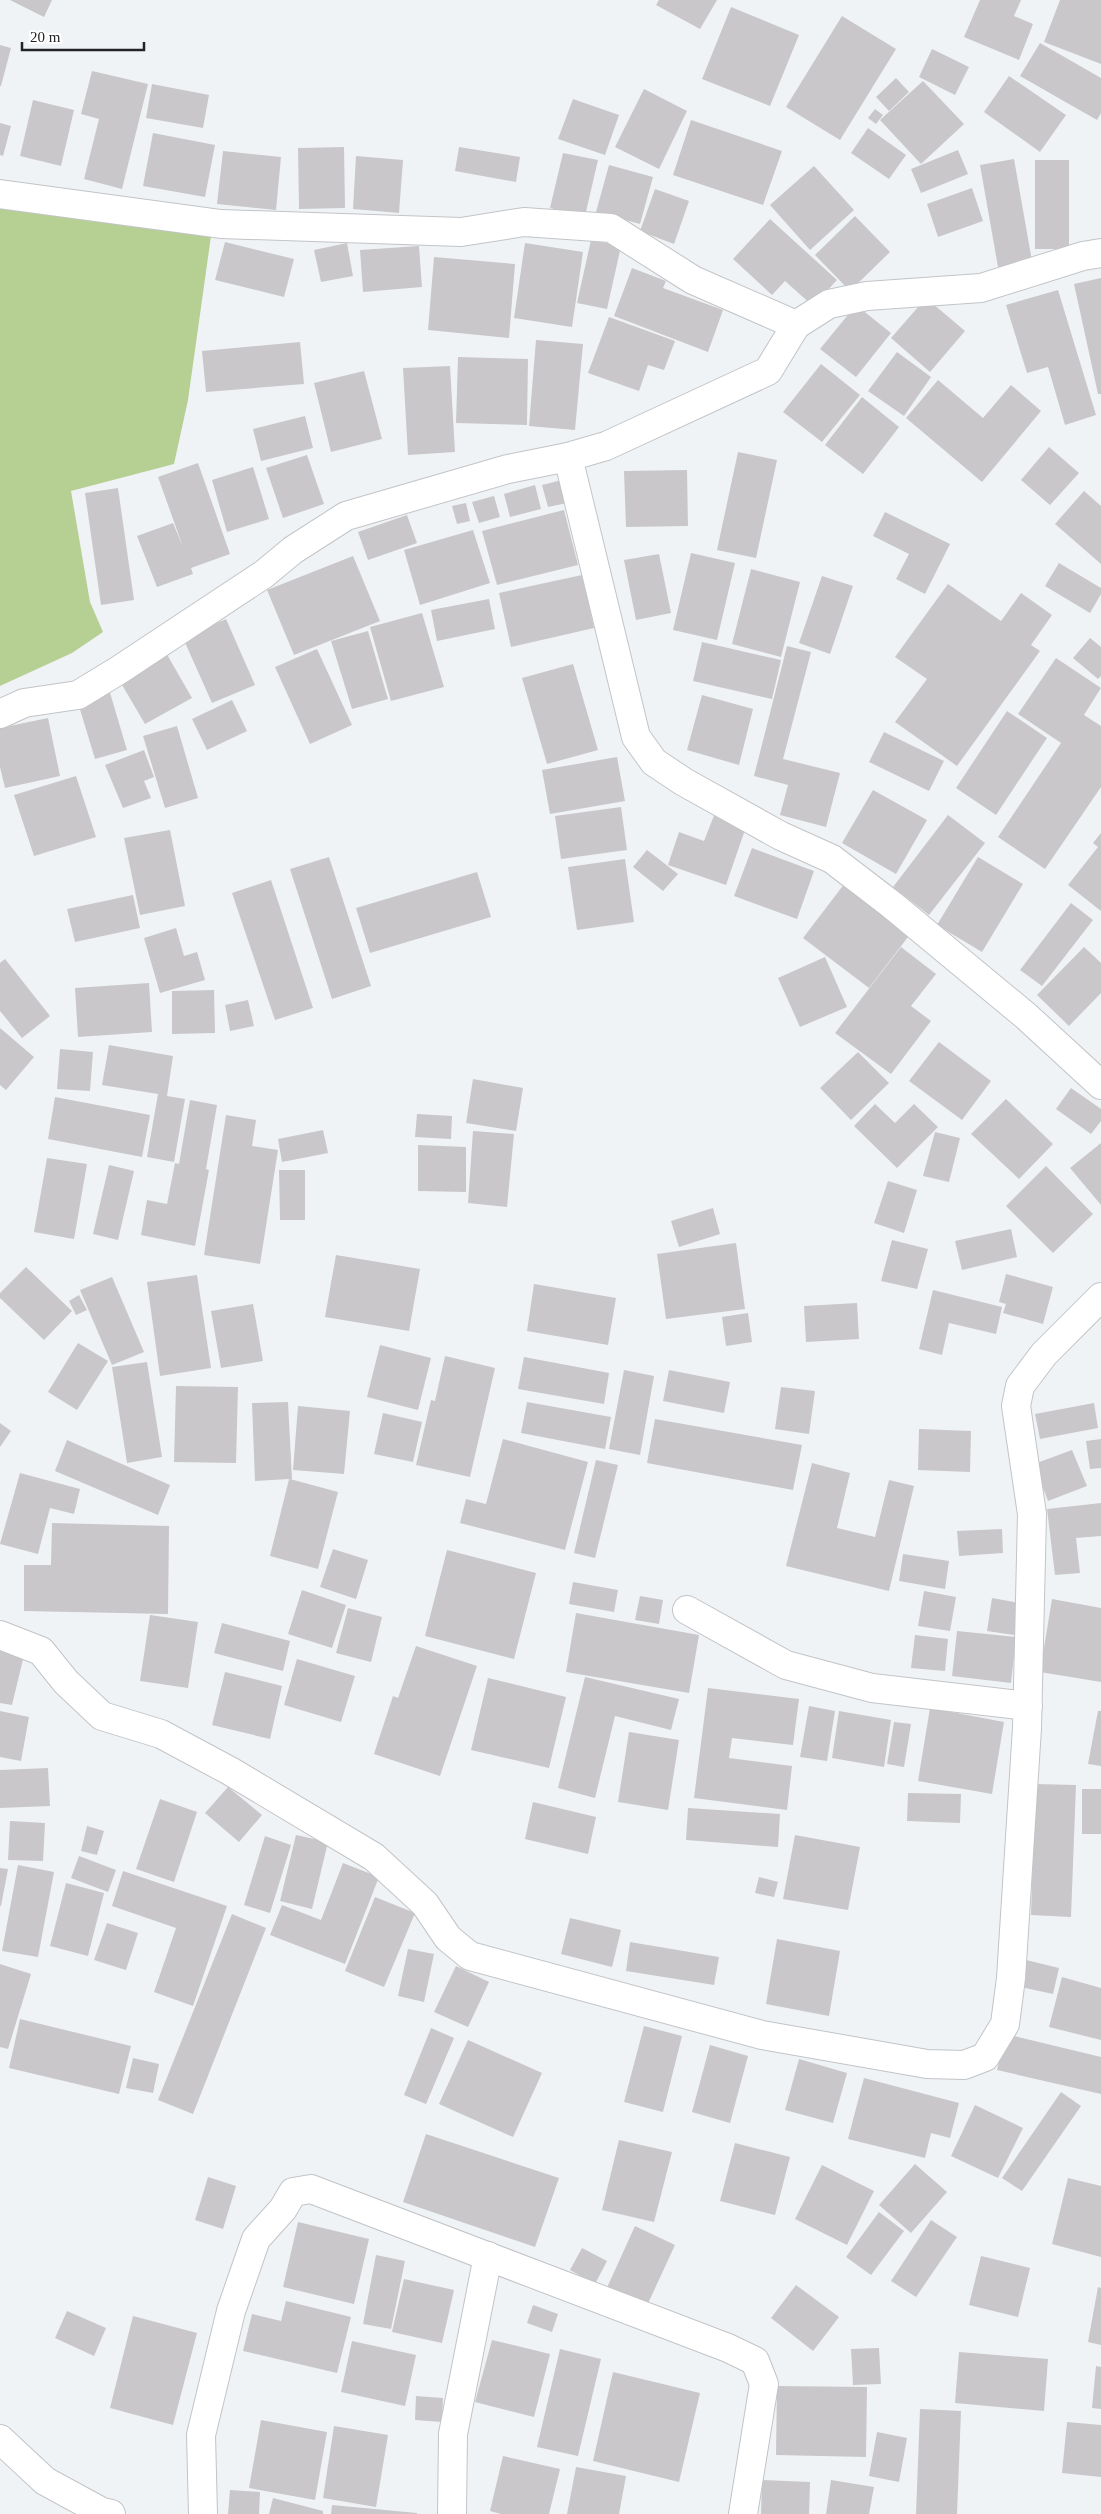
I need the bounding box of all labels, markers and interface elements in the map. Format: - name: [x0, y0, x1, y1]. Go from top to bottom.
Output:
- scale bar: [22, 20, 145, 52]
- text: 20 m: [30, 29, 61, 45]

